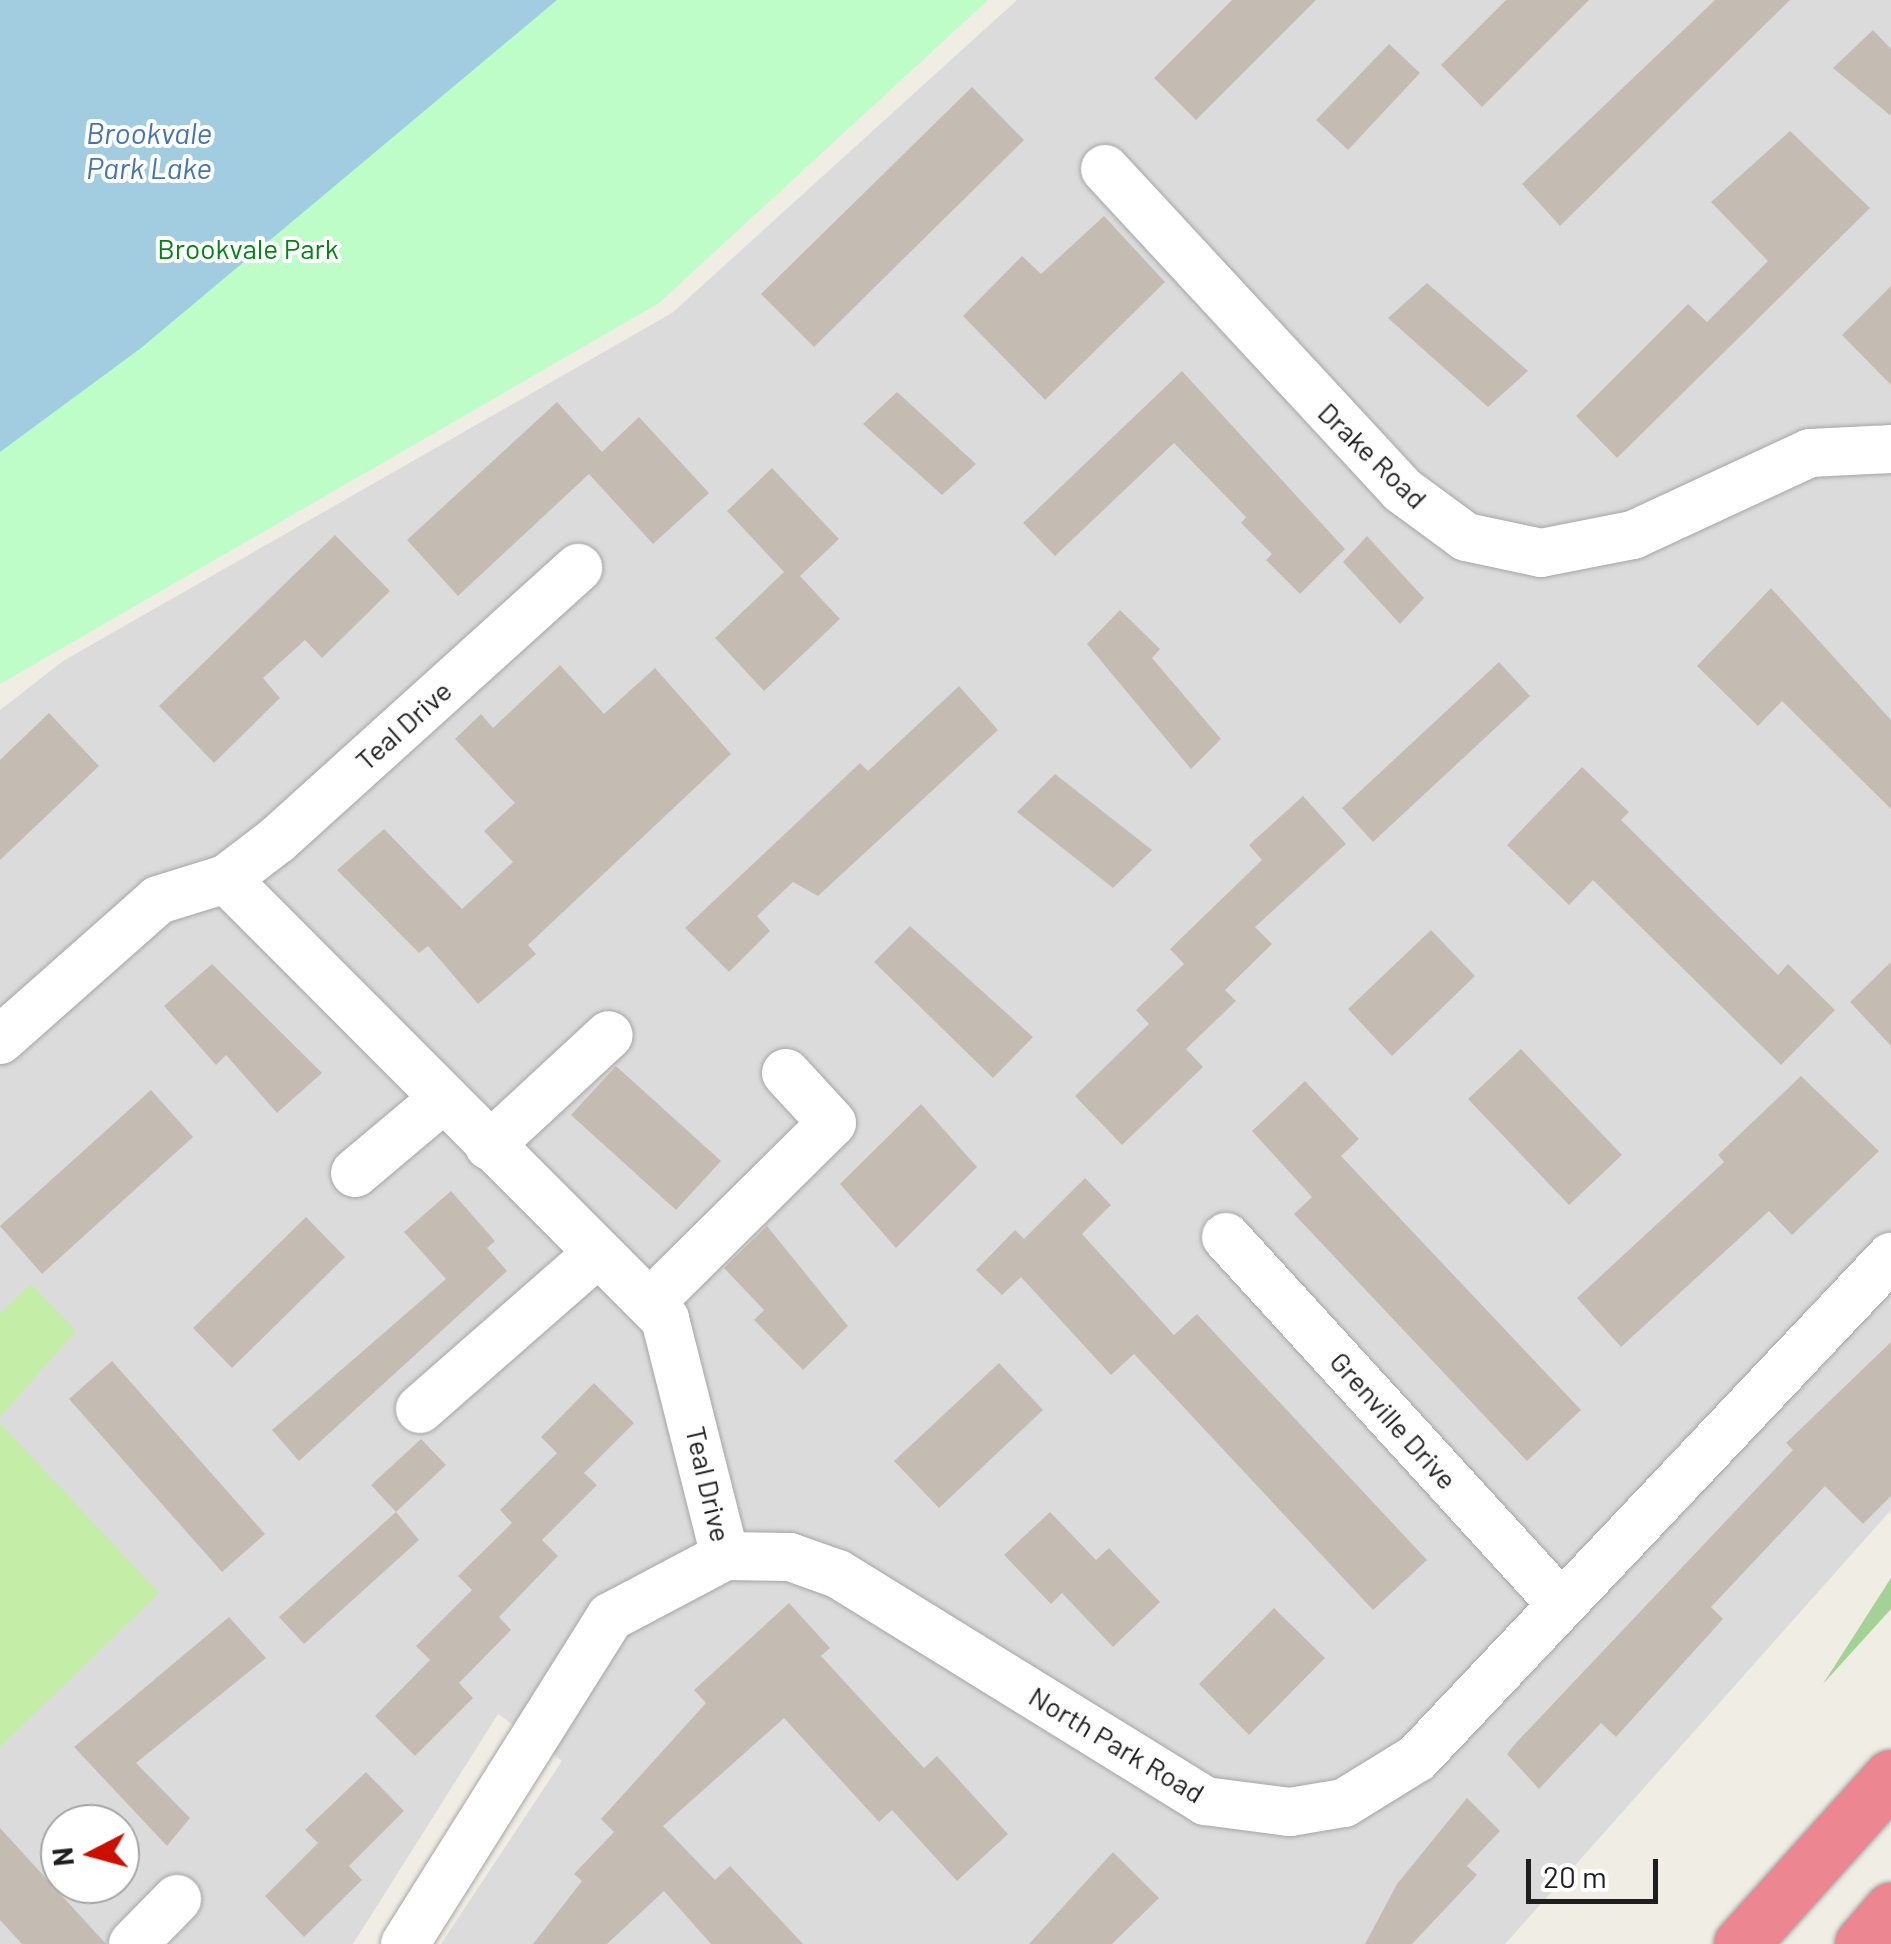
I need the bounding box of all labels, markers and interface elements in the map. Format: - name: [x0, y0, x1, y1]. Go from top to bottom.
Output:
- water label: Brookvale Park Lake: [86, 114, 212, 184]
- park label: Brookvale Park: [157, 231, 339, 265]
- street label: Drake Road: [1312, 395, 1434, 515]
- street label: Teal Drive: [348, 673, 458, 777]
- street label: Grenville Drive: [1324, 1344, 1464, 1496]
- street label: Teal Drive: [679, 1423, 739, 1545]
- street label: North Park Road: [1023, 1679, 1211, 1809]
- north arrow: [40, 1804, 140, 1904]
- scale bar: [1531, 1839, 1664, 1901]
- text: N: [44, 1846, 80, 1868]
- text: 20 m: [1543, 1858, 1607, 1894]

